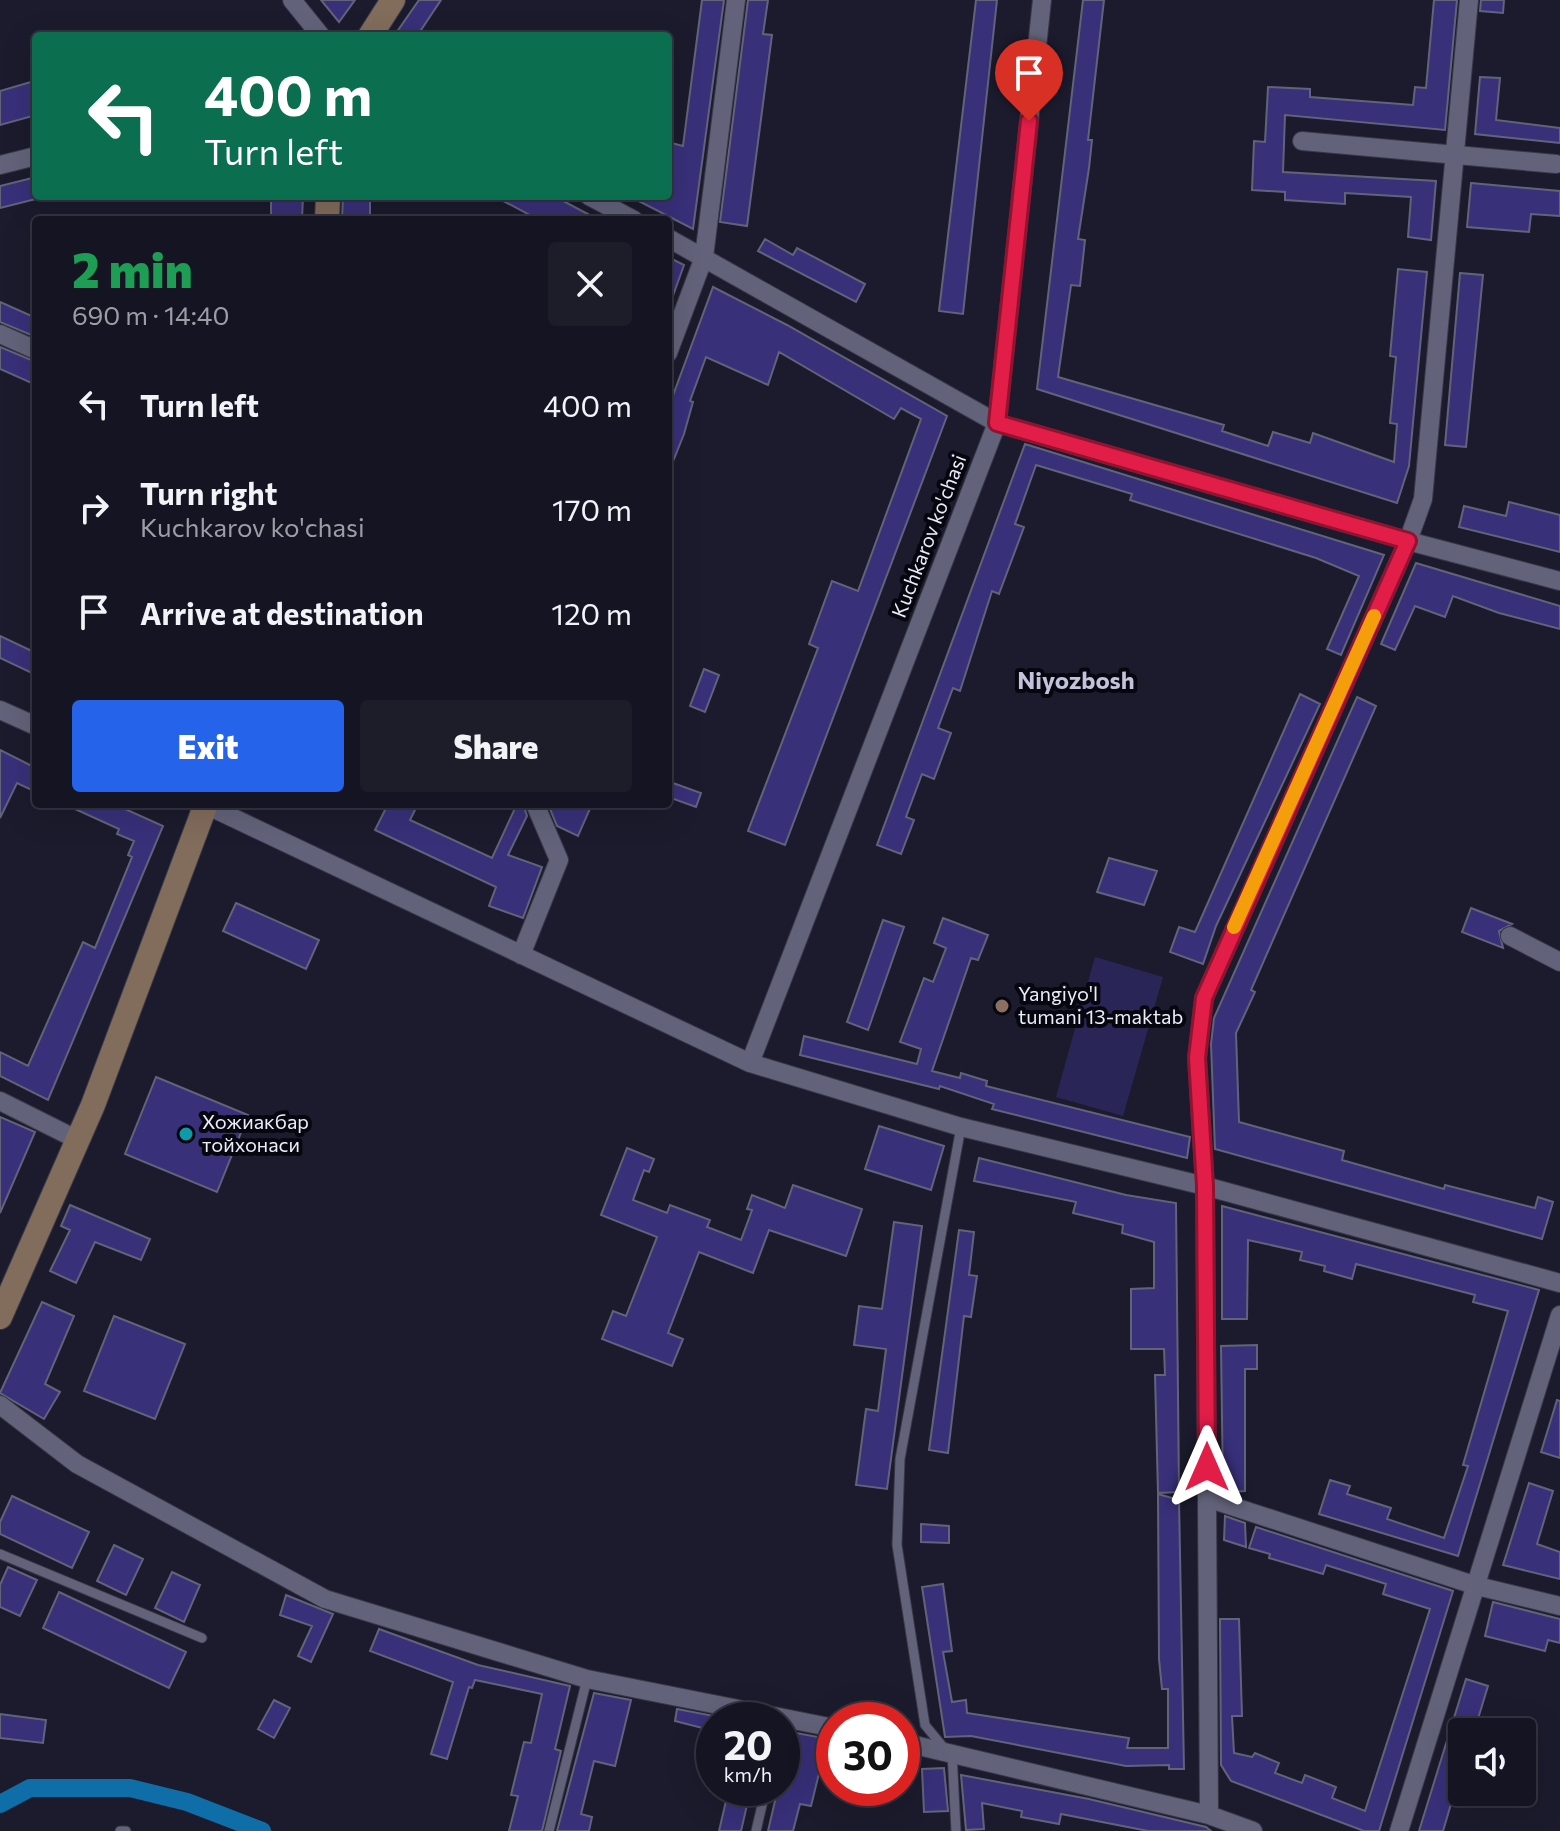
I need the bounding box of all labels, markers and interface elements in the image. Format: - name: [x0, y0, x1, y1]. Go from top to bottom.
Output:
- pin: [995, 39, 1063, 121]
- icon: arrive: [1007, 51, 1051, 95]
- text: 400 m: [204, 59, 372, 128]
- icon: left: [72, 64, 176, 168]
- text: Turn left: [204, 128, 343, 172]
- text: 2 min: [72, 239, 193, 298]
- button: close: [548, 242, 632, 326]
- text: 690 m · 14:40: [72, 299, 229, 330]
- icon: left: [72, 382, 116, 426]
- text: Turn left: [140, 386, 259, 423]
- text: 400 m: [543, 386, 632, 423]
- street label: Kuchkarov ko'chasi: [886, 451, 970, 621]
- text: Turn right: [140, 474, 277, 511]
- icon: right: [72, 486, 116, 530]
- text: 170 m: [552, 490, 632, 527]
- text: Kuchkarov ko'chasi: [140, 511, 365, 542]
- icon: arrive: [72, 590, 116, 634]
- text: Arrive at destination: [140, 594, 424, 631]
- text: 120 m: [551, 594, 632, 631]
- district label: Niyozbosh: [1017, 665, 1135, 694]
- button: Exit: [72, 700, 344, 792]
- button: Share: [360, 700, 632, 792]
- place label: Yangiyo'l tumani 13-maktab: [1018, 981, 1183, 1028]
- marker: Yangiyo'l tumani 13-maktab: [993, 997, 1011, 1015]
- place label: Хожиакбар тойхонаси: [202, 1109, 309, 1156]
- marker: Хожиакбар тойхонаси: [177, 1125, 195, 1143]
- position arrow: [1165, 1425, 1249, 1509]
- speed limit sign: 30: [816, 1702, 920, 1806]
- map controls: [1448, 1718, 1536, 1806]
- button: sound: [1448, 1718, 1536, 1806]
- text: 20: [723, 1719, 773, 1768]
- text: km/h: [724, 1762, 772, 1786]

